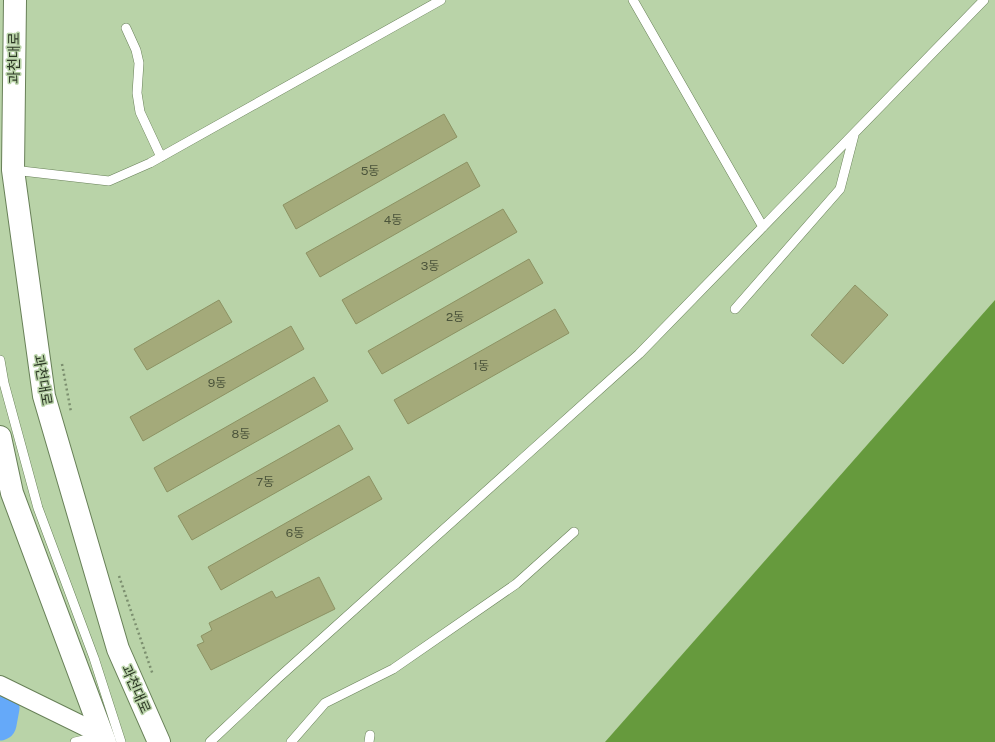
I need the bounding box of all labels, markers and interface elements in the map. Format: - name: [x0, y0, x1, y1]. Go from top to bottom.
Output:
- street label: 과천대로: [6, 32, 22, 84]
- house number: 5동: [361, 164, 379, 178]
- house number: 4동: [384, 213, 402, 227]
- house number: 3동: [421, 259, 439, 273]
- house number: 2동: [446, 310, 464, 324]
- street label: 과천대로: [31, 353, 55, 407]
- house number: 1동: [473, 359, 489, 373]
- house number: 9동: [208, 376, 226, 390]
- house number: 8동: [232, 427, 250, 441]
- house number: 7동: [256, 475, 274, 489]
- house number: 6동: [286, 526, 304, 540]
- street label: 과천대로: [118, 662, 154, 716]

